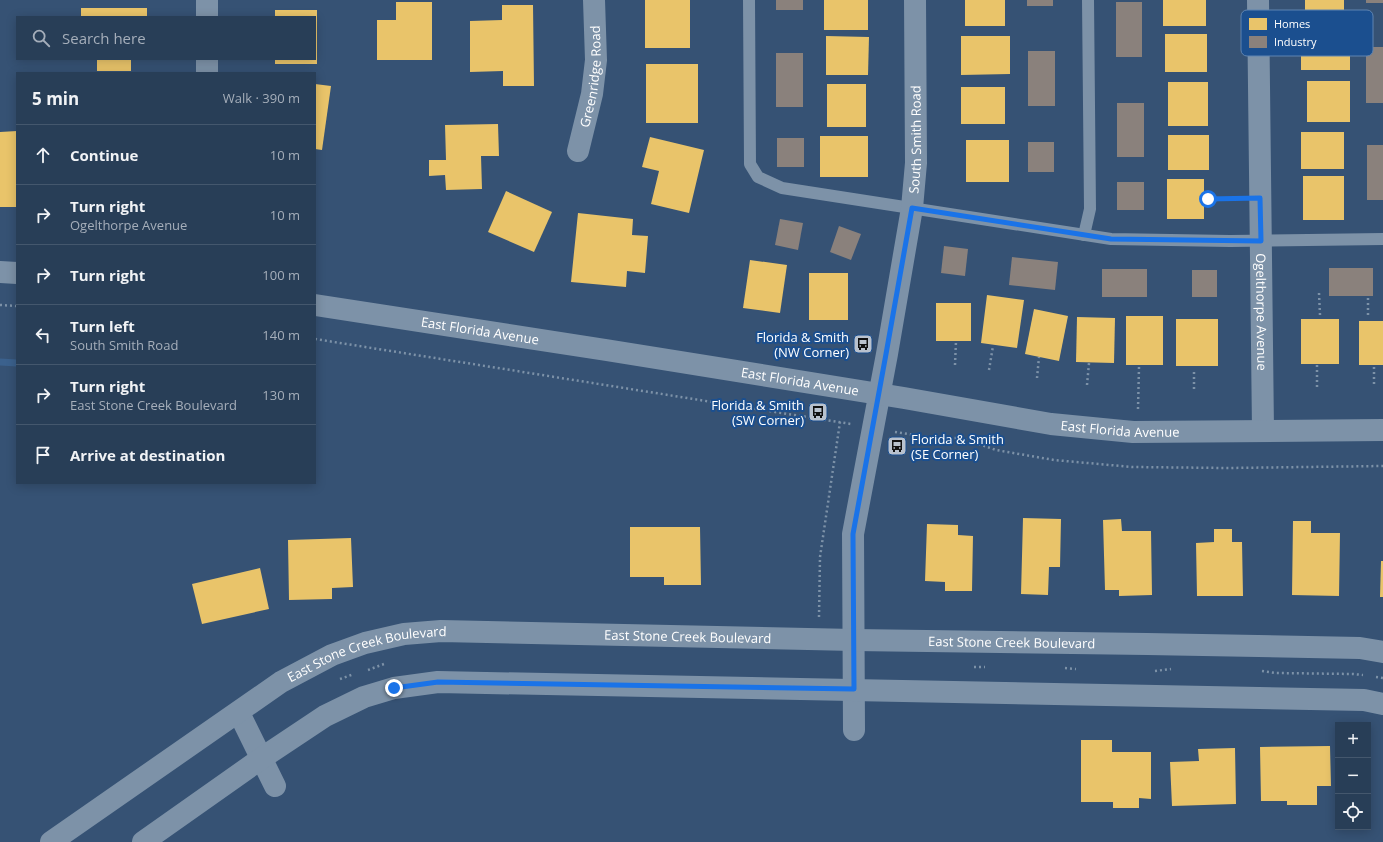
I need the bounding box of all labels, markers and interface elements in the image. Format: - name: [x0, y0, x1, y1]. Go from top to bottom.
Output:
- legend: [1241, 10, 1373, 56]
- search box: [16, 16, 316, 60]
- text: Homes: [1274, 16, 1310, 31]
- street label: Greenridge Road: [575, 25, 605, 129]
- icon: search: [30, 27, 52, 49]
- text: Search here: [62, 28, 146, 48]
- text: Industry: [1274, 34, 1317, 49]
- street label: South Smith Road: [904, 85, 925, 194]
- text: 5 min: [32, 87, 79, 110]
- text: Walk · 390 m: [223, 89, 300, 107]
- icon: ahead: [32, 144, 54, 166]
- text: Continue: [70, 145, 138, 165]
- text: 10 m: [270, 146, 300, 164]
- route start: [1199, 190, 1217, 208]
- text: Turn right: [70, 196, 145, 216]
- icon: right: [32, 204, 54, 226]
- text: 10 m: [270, 206, 300, 224]
- text: Ogelthorpe Avenue: [70, 216, 187, 234]
- street label: Ogelthorpe Avenue: [1252, 253, 1271, 371]
- icon: right: [32, 264, 54, 286]
- text: Turn right: [70, 265, 145, 285]
- text: 100 m: [262, 266, 300, 284]
- street label: East Florida Avenue: [420, 313, 540, 349]
- text: Turn left: [70, 316, 135, 336]
- icon: left: [32, 324, 54, 346]
- text: 140 m: [262, 326, 300, 344]
- place label: Florida & Smith (NW Corner): [756, 328, 849, 361]
- bus stop icon: Florida & Smith (NW Corner): [852, 333, 874, 355]
- text: South Smith Road: [70, 336, 178, 354]
- street label: East Florida Avenue: [740, 363, 860, 400]
- text: Turn right: [70, 376, 145, 396]
- icon: right: [32, 384, 54, 406]
- text: 130 m: [262, 386, 300, 404]
- text: East Stone Creek Boulevard: [70, 396, 237, 414]
- place label: Florida & Smith (SW Corner): [711, 396, 804, 429]
- bus stop icon: Florida & Smith (SW Corner): [807, 401, 829, 423]
- street label: East Florida Avenue: [1060, 416, 1180, 441]
- place label: Florida & Smith (SE Corner): [911, 430, 1004, 463]
- bus stop icon: Florida & Smith (SE Corner): [886, 435, 908, 457]
- icon: arrive: [32, 444, 54, 466]
- text: Arrive at destination: [70, 445, 225, 465]
- street label: East Stone Creek Boulevard: [284, 622, 447, 686]
- street label: East Stone Creek Boulevard: [604, 626, 772, 647]
- street label: East Stone Creek Boulevard: [928, 632, 1095, 652]
- route end: [385, 679, 403, 697]
- map controls: [1335, 722, 1371, 830]
- button: +: [1335, 722, 1371, 758]
- button: −: [1335, 758, 1371, 794]
- button: locate: [1335, 794, 1371, 830]

